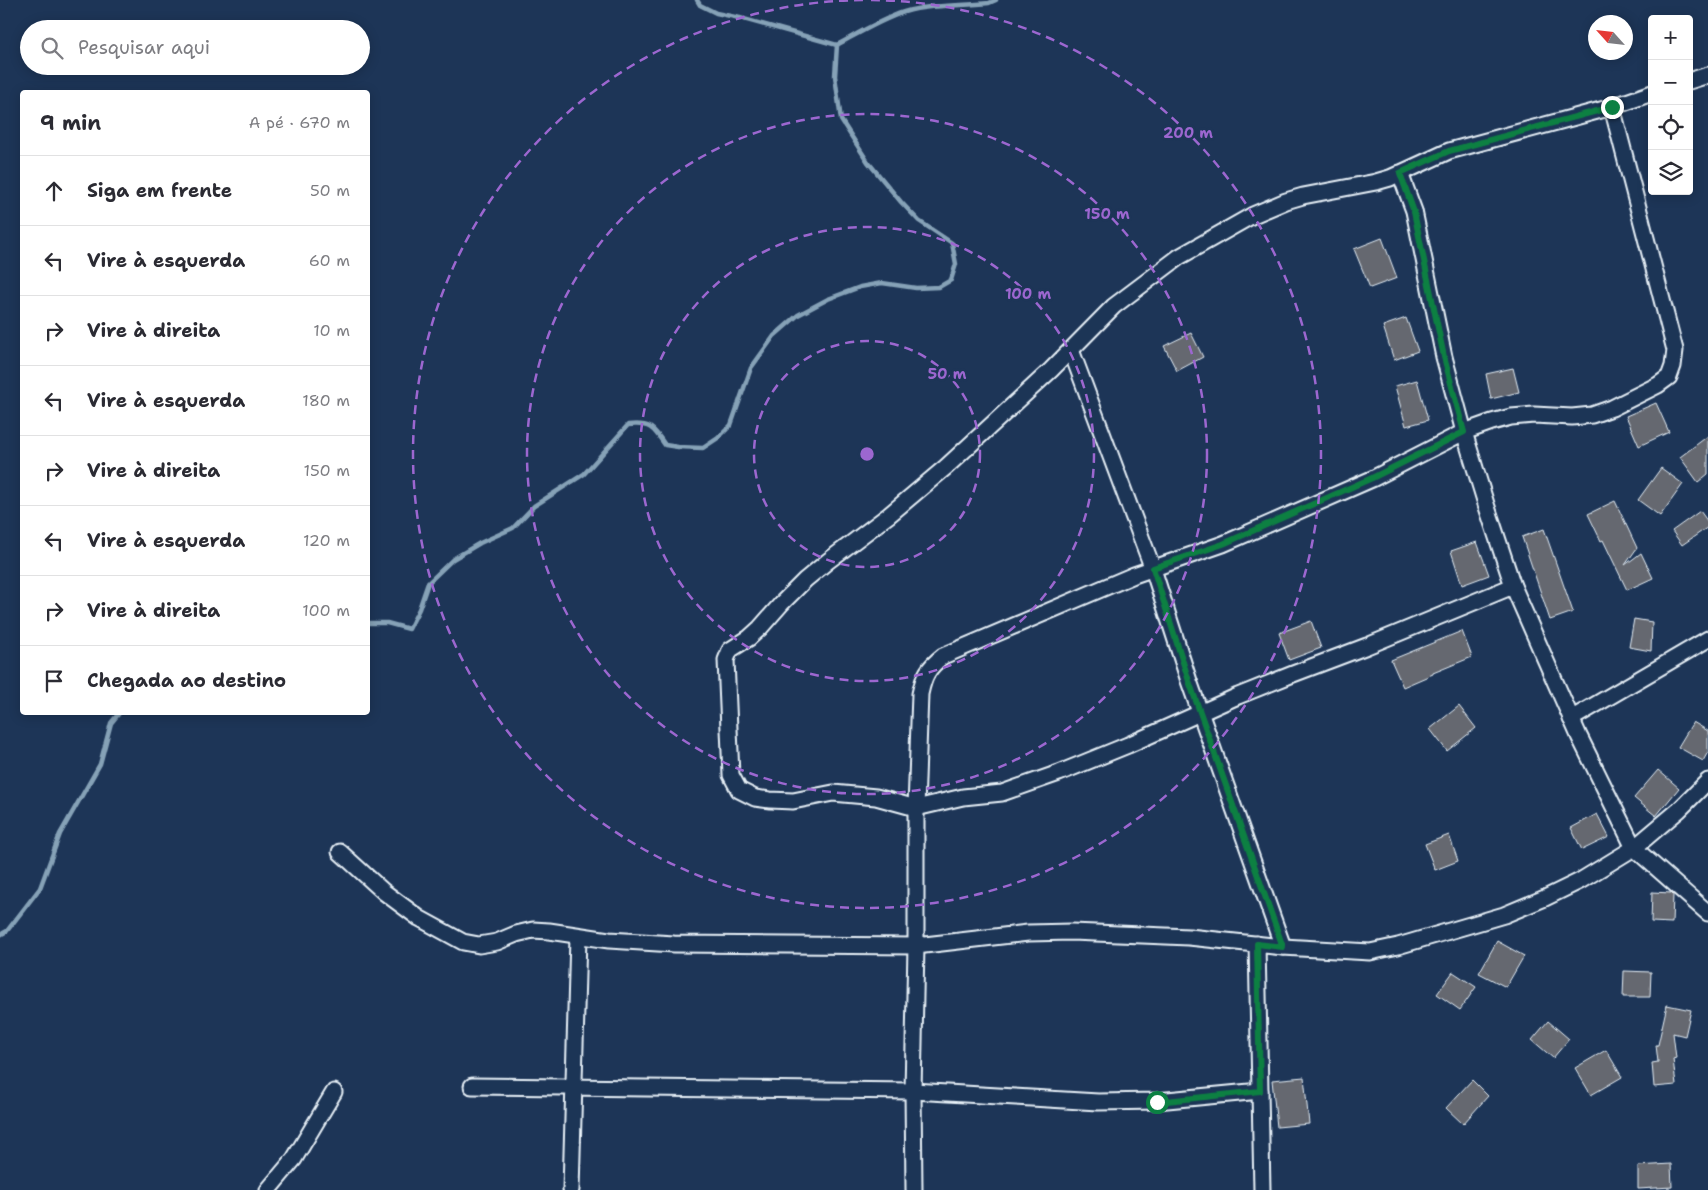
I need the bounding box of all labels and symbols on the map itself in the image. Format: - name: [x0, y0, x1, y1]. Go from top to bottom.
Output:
- north arrow: [1588, 15, 1633, 60]
- route end: [1601, 96, 1624, 119]
- text: 200 m: [1163, 123, 1213, 143]
- text: 150 m: [1084, 204, 1130, 224]
- text: 100 m: [1005, 284, 1051, 304]
- text: 50 m: [928, 364, 967, 384]
- centre of rings: [858, 445, 876, 463]
- route start: [1146, 1091, 1169, 1114]

